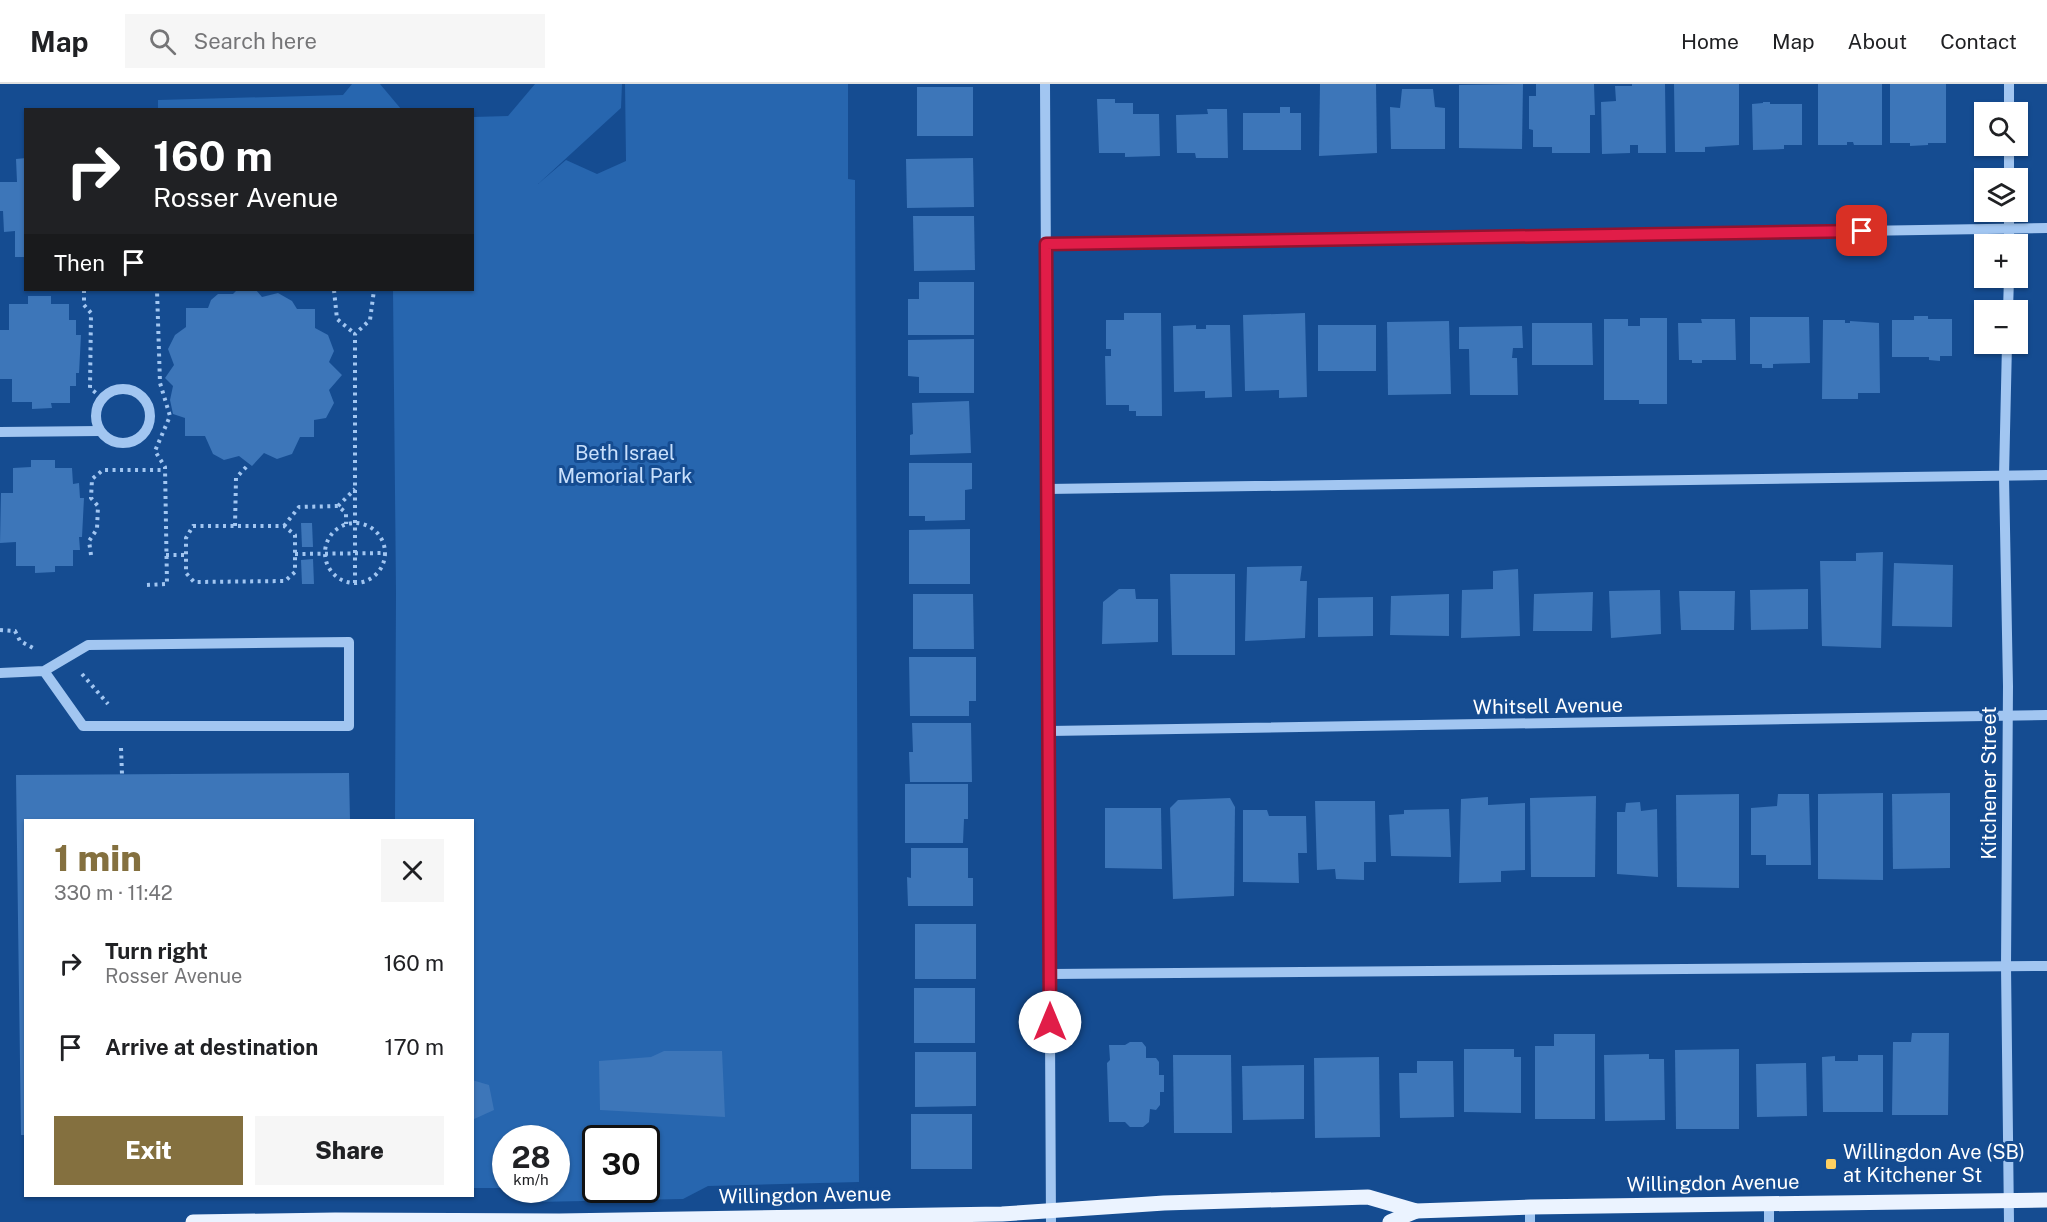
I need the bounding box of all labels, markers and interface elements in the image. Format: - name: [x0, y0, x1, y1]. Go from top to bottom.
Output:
- search box: [125, 14, 545, 68]
- text: Map: [30, 25, 89, 58]
- icon: search: [146, 25, 179, 58]
- text: Search here: [194, 28, 317, 54]
- text: Home: [1681, 29, 1739, 54]
- text: Map: [1772, 29, 1815, 54]
- text: About: [1848, 29, 1907, 54]
- text: Contact: [1940, 29, 2017, 54]
- map controls: [1974, 102, 2028, 354]
- button: search: [1974, 102, 2028, 156]
- text: 160 m: [153, 131, 273, 180]
- icon: right: [54, 132, 132, 210]
- button: layers: [1974, 168, 2028, 222]
- text: Rosser Avenue: [153, 181, 338, 213]
- pin: [1836, 205, 1887, 256]
- icon: arrive: [1845, 214, 1878, 247]
- button: +: [1974, 234, 2028, 288]
- icon: arrive: [117, 246, 150, 279]
- text: Then: [54, 250, 105, 276]
- button: −: [1974, 300, 2028, 354]
- park label: Beth Israel Memorial Park: [558, 441, 692, 488]
- street label: Whitsell Avenue: [1473, 693, 1623, 719]
- street label: Kitchener Street: [1977, 706, 2001, 860]
- text: 1 min: [54, 837, 142, 879]
- button: close: [381, 839, 444, 902]
- text: 330 m · 11:42: [54, 881, 173, 905]
- text: Turn right: [105, 938, 208, 964]
- icon: right: [54, 947, 87, 980]
- text: 160 m: [384, 950, 444, 976]
- text: Rosser Avenue: [105, 964, 242, 988]
- position arrow: [1018, 990, 1082, 1054]
- icon: arrive: [54, 1031, 87, 1064]
- text: Arrive at destination: [105, 1034, 318, 1060]
- text: 170 m: [384, 1034, 444, 1060]
- button: Exit: [54, 1116, 243, 1185]
- button: Share: [255, 1116, 444, 1185]
- speed limit sign: 30: [582, 1125, 660, 1203]
- text: 28: [511, 1139, 551, 1175]
- place label: Willingdon Ave (SB) at Kitchener St: [1843, 1140, 2025, 1187]
- marker: Willingdon Ave (SB) at Kitchener St: [1824, 1157, 1838, 1171]
- street label: Willingdon Avenue: [1626, 1169, 1800, 1197]
- text: km/h: [513, 1171, 549, 1188]
- street label: Willingdon Avenue: [718, 1181, 892, 1209]

